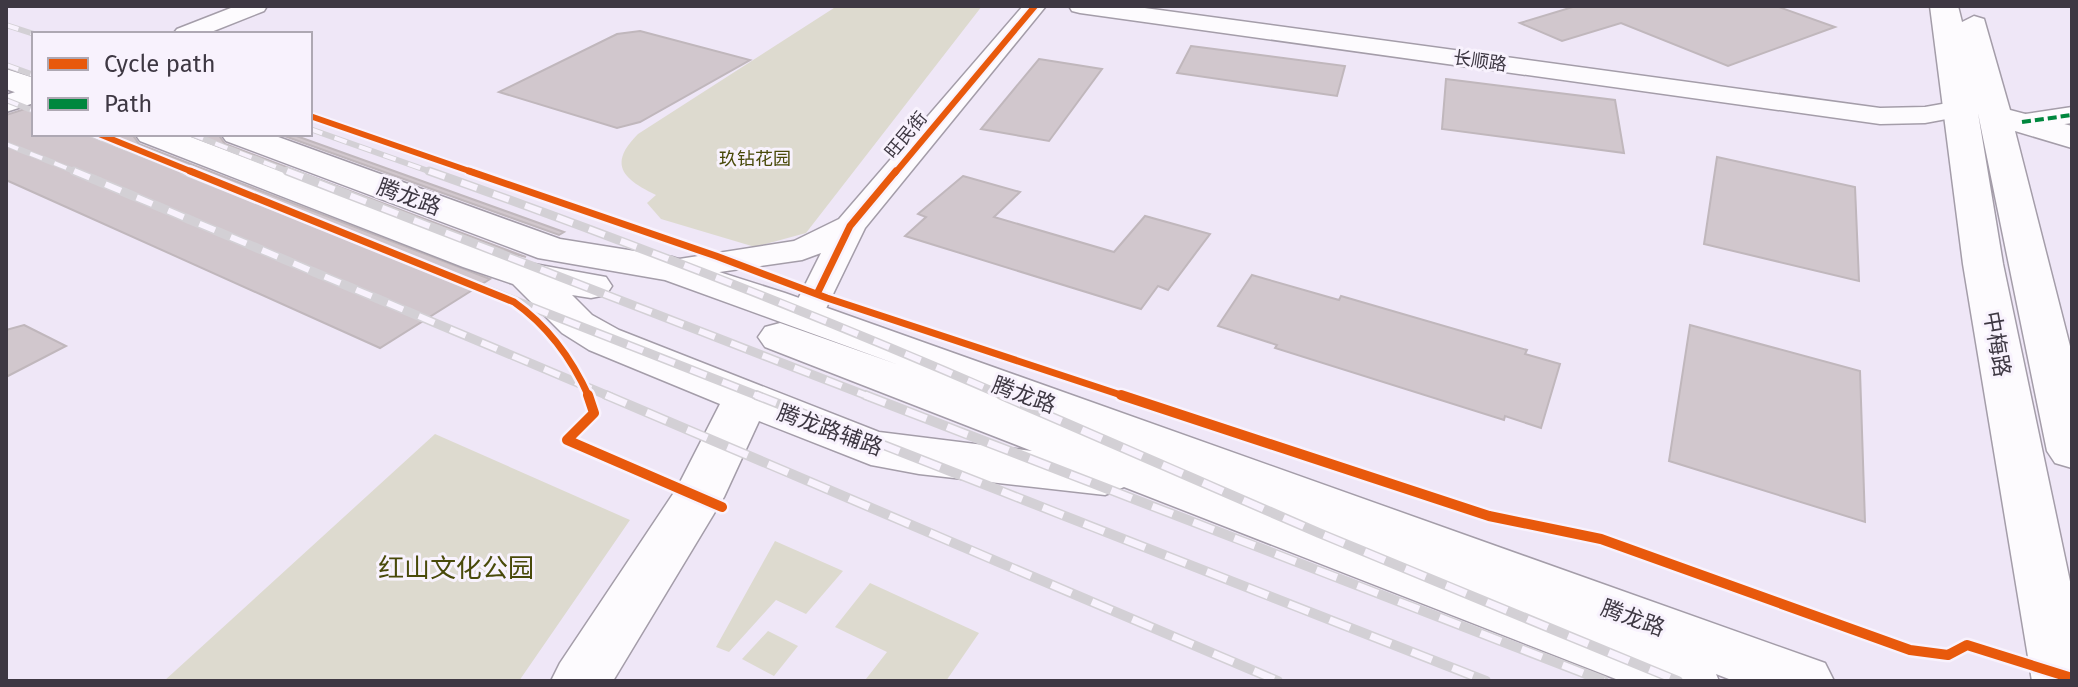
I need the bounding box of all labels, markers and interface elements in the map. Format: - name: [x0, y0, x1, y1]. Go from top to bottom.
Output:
- legend: [32, 32, 312, 136]
- street label: 长顺路: [1452, 46, 1508, 76]
- text: Cycle path: [104, 50, 216, 78]
- text: Path: [104, 90, 152, 118]
- street label: 旺民街: [880, 107, 932, 163]
- park label: 玖钻花园: [719, 148, 791, 170]
- street label: 腾龙路: [373, 173, 445, 221]
- street label: 中梅路: [1978, 309, 2016, 379]
- street label: 腾龙路: [988, 371, 1060, 419]
- street label: 腾龙路辅路: [774, 399, 886, 461]
- park label: 红山文化公园: [378, 553, 534, 584]
- street label: 腾龙路: [1597, 594, 1669, 642]

